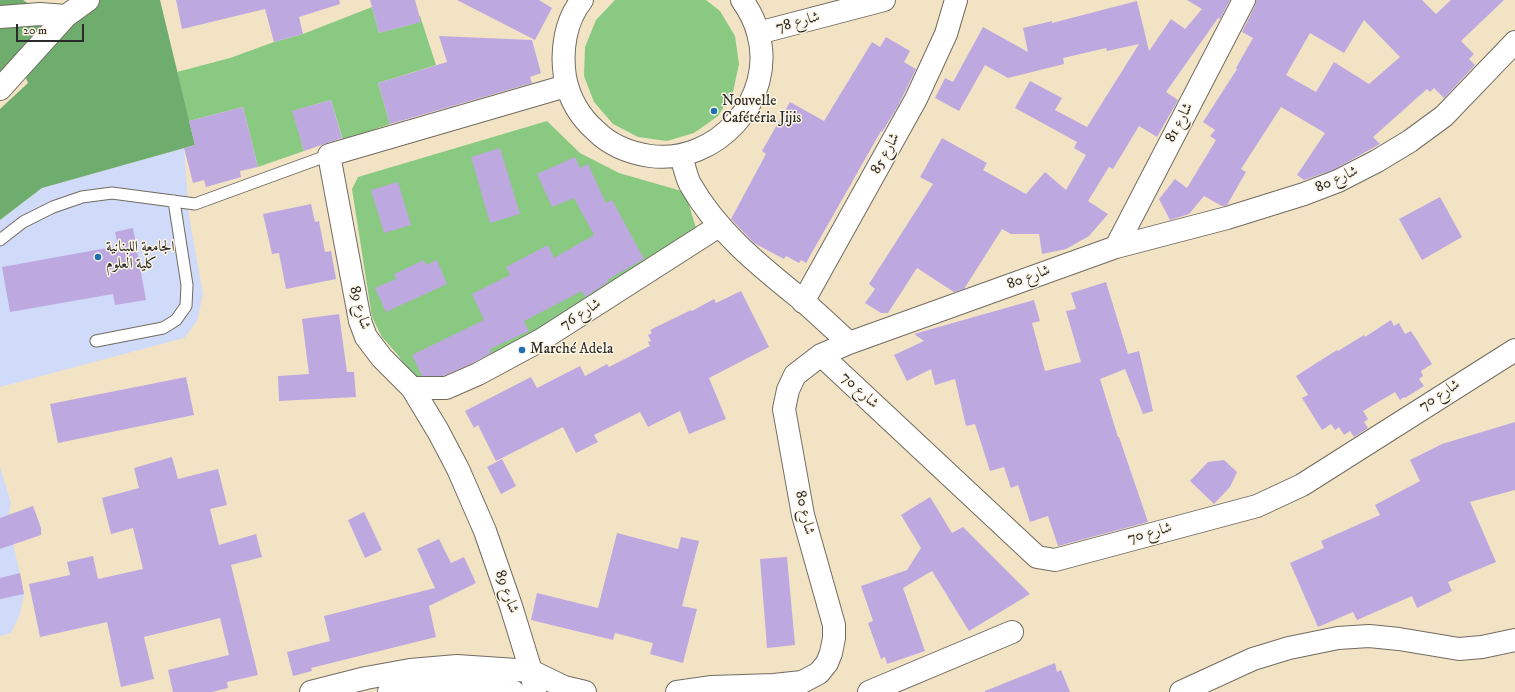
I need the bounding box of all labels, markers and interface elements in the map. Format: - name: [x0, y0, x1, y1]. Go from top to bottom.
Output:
- street label: شارع 78: [774, 9, 822, 37]
- scale bar: [18, 16, 86, 42]
- text: 20 m: [23, 23, 47, 38]
- place label: Nouvelle Cafétéria Jijis: [722, 93, 801, 128]
- street label: شارع 81: [1162, 100, 1198, 146]
- marker: Nouvelle Cafétéria Jijis: [709, 106, 719, 116]
- street label: شارع 85: [867, 130, 905, 178]
- street label: شارع 80: [1313, 163, 1361, 197]
- place label: الجامعة اللبنانية كلّية العلوم: [106, 239, 174, 274]
- marker: الجامعة اللبنانية كلّية العلوم: [93, 252, 103, 262]
- street label: شارع 80: [1005, 262, 1053, 294]
- street label: شارع 89: [345, 284, 373, 332]
- street label: شارع 76: [557, 295, 605, 335]
- place label: Marché Adela: [530, 341, 613, 359]
- marker: Marché Adela: [517, 345, 527, 355]
- street label: شارع 70: [836, 369, 882, 413]
- street label: شارع 70: [1416, 376, 1464, 416]
- street label: شارع 80: [790, 489, 818, 537]
- street label: شارع 70: [1126, 519, 1174, 549]
- street label: شارع 89: [490, 568, 522, 616]

